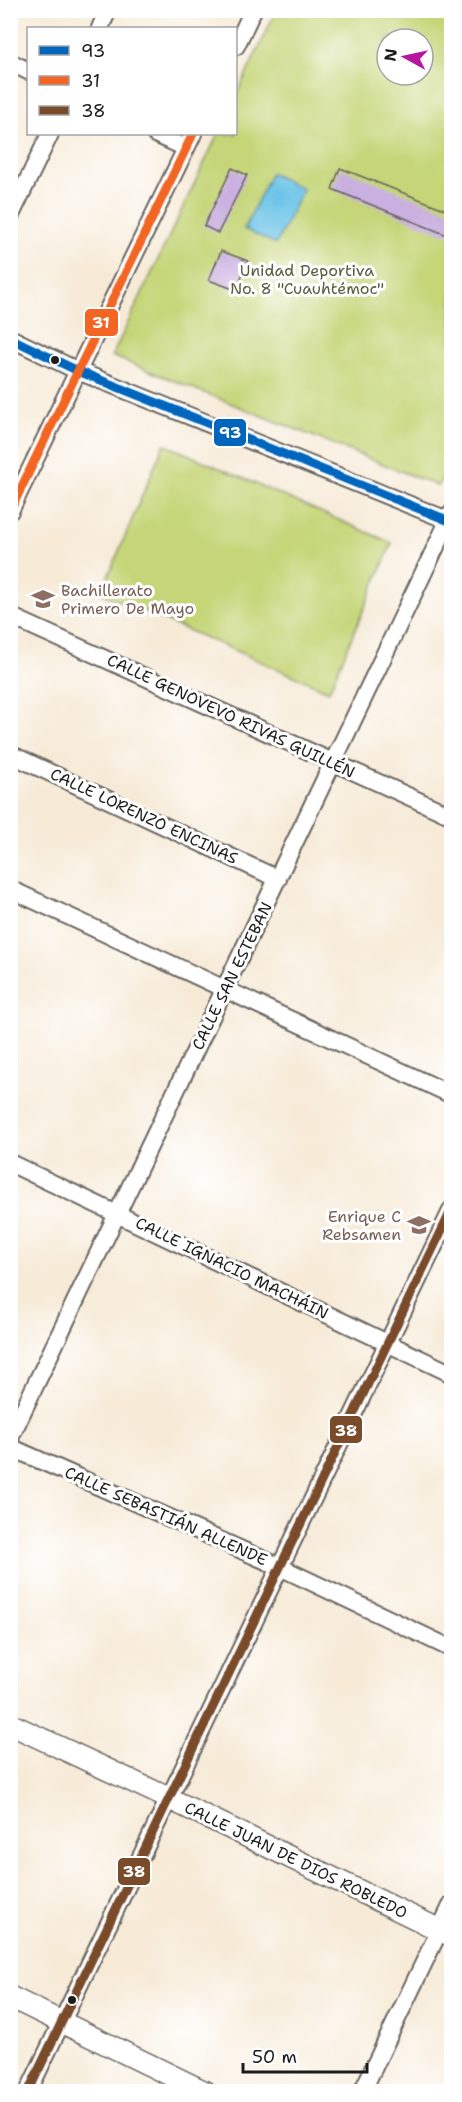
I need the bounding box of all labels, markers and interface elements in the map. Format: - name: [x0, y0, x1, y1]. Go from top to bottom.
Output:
- legend: [27, 27, 237, 135]
- north arrow: [375, 27, 435, 87]
- text: 93: [81, 39, 105, 63]
- text: N: [379, 47, 402, 63]
- text: 31: [81, 69, 100, 93]
- text: 38: [81, 99, 106, 123]
- park label: Unidad Deportiva No. 8 "Cuauhtémoc": [230, 260, 384, 299]
- line badge: 31: [84, 308, 119, 337]
- text: 31: [92, 312, 110, 333]
- unlabelled marker: [49, 354, 61, 366]
- line badge: 93: [213, 418, 247, 447]
- text: 93: [219, 422, 241, 443]
- place label: Bachillerato Primero De Mayo: [61, 580, 194, 619]
- school or university icon: Bachillerato Primero De Mayo: [30, 586, 56, 612]
- street label: CALLE GENOVEVO RIVAS GUILLÉN: [104, 649, 358, 783]
- street label: CALLE LORENZO ENCINAS: [47, 763, 241, 869]
- street label: CALLE SAN ESTEBAN: [187, 899, 277, 1053]
- place label: Enrique C Rebsamen: [322, 1206, 401, 1245]
- street label: CALLE IGNACIO MACHÁIN: [132, 1212, 332, 1324]
- school or university icon: Enrique C Rebsamen: [406, 1212, 432, 1238]
- line badge: 38: [329, 1415, 363, 1444]
- text: 38: [335, 1420, 357, 1441]
- street label: CALLE SEBASTIÁN ALLENDE: [61, 1462, 271, 1570]
- street label: CALLE JUAN DE DIOS ROBLEDO: [181, 1797, 411, 1923]
- line badge: 38: [117, 1857, 151, 1886]
- text: 38: [123, 1861, 145, 1882]
- unlabelled marker: [66, 1994, 78, 2006]
- scale bar: [243, 2036, 368, 2074]
- text: 50 m: [252, 2045, 297, 2069]

